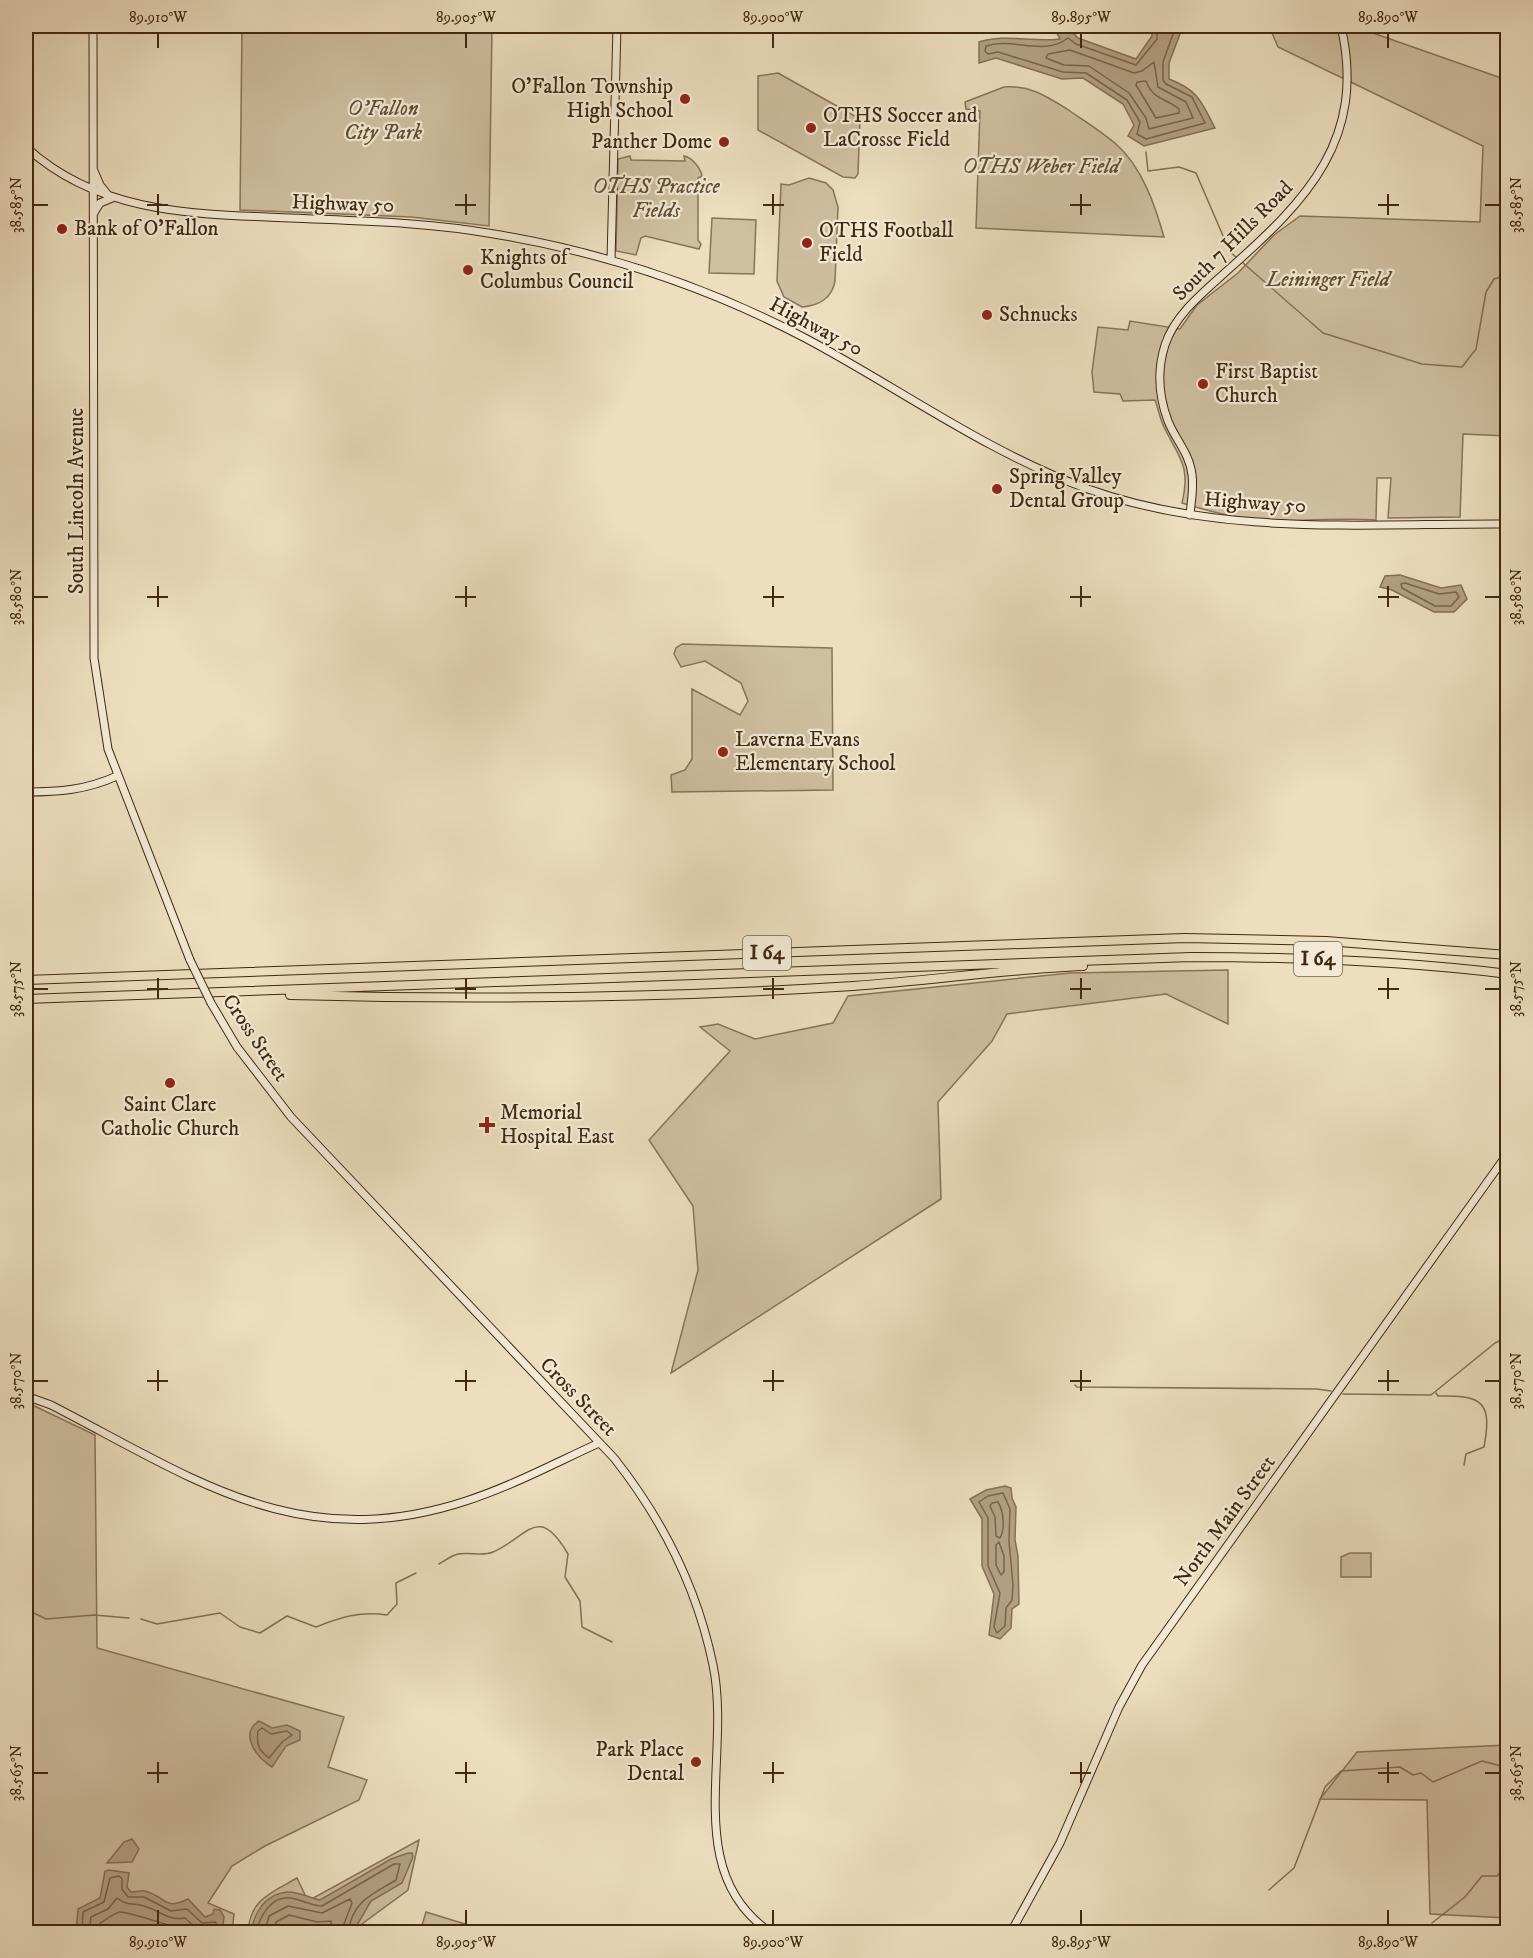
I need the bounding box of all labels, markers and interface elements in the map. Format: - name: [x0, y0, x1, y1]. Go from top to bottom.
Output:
- text: 89.910°W: [129, 8, 187, 27]
- text: 89.905°W: [436, 8, 496, 27]
- text: 89.900°W: [743, 8, 804, 27]
- text: 89.895°W: [1051, 8, 1111, 27]
- text: 89.890°W: [1358, 8, 1418, 27]
- place label: O'Fallon Township High School: [511, 74, 674, 124]
- marker: O'Fallon Township High School: [678, 92, 692, 106]
- park label: O'Fallon City Park: [344, 96, 422, 146]
- place label: OTHS Soccer and LaCrosse Field: [823, 103, 978, 153]
- marker: OTHS Soccer and LaCrosse Field: [804, 121, 818, 135]
- place label: Panther Dome: [591, 129, 712, 155]
- marker: Panther Dome: [717, 135, 731, 149]
- park label: OTHS Weber Field: [962, 154, 1123, 180]
- park label: OTHS Practice Fields: [592, 174, 720, 224]
- street label: South 7 Hills Road: [1167, 175, 1299, 307]
- text: 38.585°N: [7, 177, 26, 233]
- text: 38.585°N: [1507, 177, 1526, 233]
- street label: Highway 50: [291, 189, 395, 219]
- place label: Bank of O'Fallon: [74, 216, 219, 242]
- place label: OTHS Football Field: [819, 218, 954, 268]
- marker: Bank of O'Fallon: [55, 222, 69, 236]
- marker: OTHS Football Field: [800, 236, 814, 250]
- place label: Knights of Columbus Council: [480, 245, 634, 295]
- marker: Knights of Columbus Council: [461, 263, 475, 277]
- park label: Leininger Field: [1265, 267, 1393, 293]
- street label: Highway 50: [765, 291, 867, 363]
- place label: Schnucks: [999, 302, 1078, 328]
- marker: Schnucks: [980, 308, 994, 322]
- place label: First Baptist Church: [1215, 359, 1318, 409]
- marker: First Baptist Church: [1196, 377, 1210, 391]
- street label: South Lincoln Avenue: [64, 407, 90, 594]
- place label: Spring Valley Dental Group: [1009, 464, 1124, 514]
- marker: Spring Valley Dental Group: [990, 482, 1004, 496]
- street label: Highway 50: [1203, 486, 1307, 520]
- text: 38.580°N: [7, 569, 26, 625]
- text: 38.580°N: [1507, 569, 1526, 625]
- place label: Laverna Evans Elementary School: [735, 727, 896, 777]
- marker: Laverna Evans Elementary School: [716, 745, 730, 759]
- road number: I 64: [743, 936, 791, 970]
- road number: I 64: [1294, 942, 1342, 976]
- text: 38.575°N: [7, 961, 26, 1017]
- text: 38.575°N: [1507, 961, 1526, 1017]
- street label: Cross Street: [216, 989, 294, 1087]
- marker: Saint Clare Catholic Church: [163, 1076, 177, 1090]
- place label: Saint Clare Catholic Church: [101, 1092, 239, 1142]
- place label: Memorial Hospital East: [500, 1100, 615, 1150]
- marker: Memorial Hospital East: [478, 1116, 496, 1134]
- text: 38.570°N: [7, 1352, 26, 1410]
- street label: Cross Street: [534, 1352, 622, 1442]
- text: 38.570°N: [1507, 1352, 1526, 1410]
- street label: North Main Street: [1169, 1450, 1281, 1592]
- place label: Park Place Dental: [595, 1737, 685, 1787]
- text: 38.565°N: [7, 1745, 26, 1801]
- text: 38.565°N: [1507, 1745, 1526, 1801]
- marker: Park Place Dental: [689, 1755, 703, 1769]
- text: 89.910°W: [129, 1933, 187, 1952]
- text: 89.905°W: [436, 1933, 496, 1952]
- text: 89.900°W: [743, 1933, 804, 1952]
- text: 89.895°W: [1051, 1933, 1111, 1952]
- text: 89.890°W: [1358, 1933, 1418, 1952]

